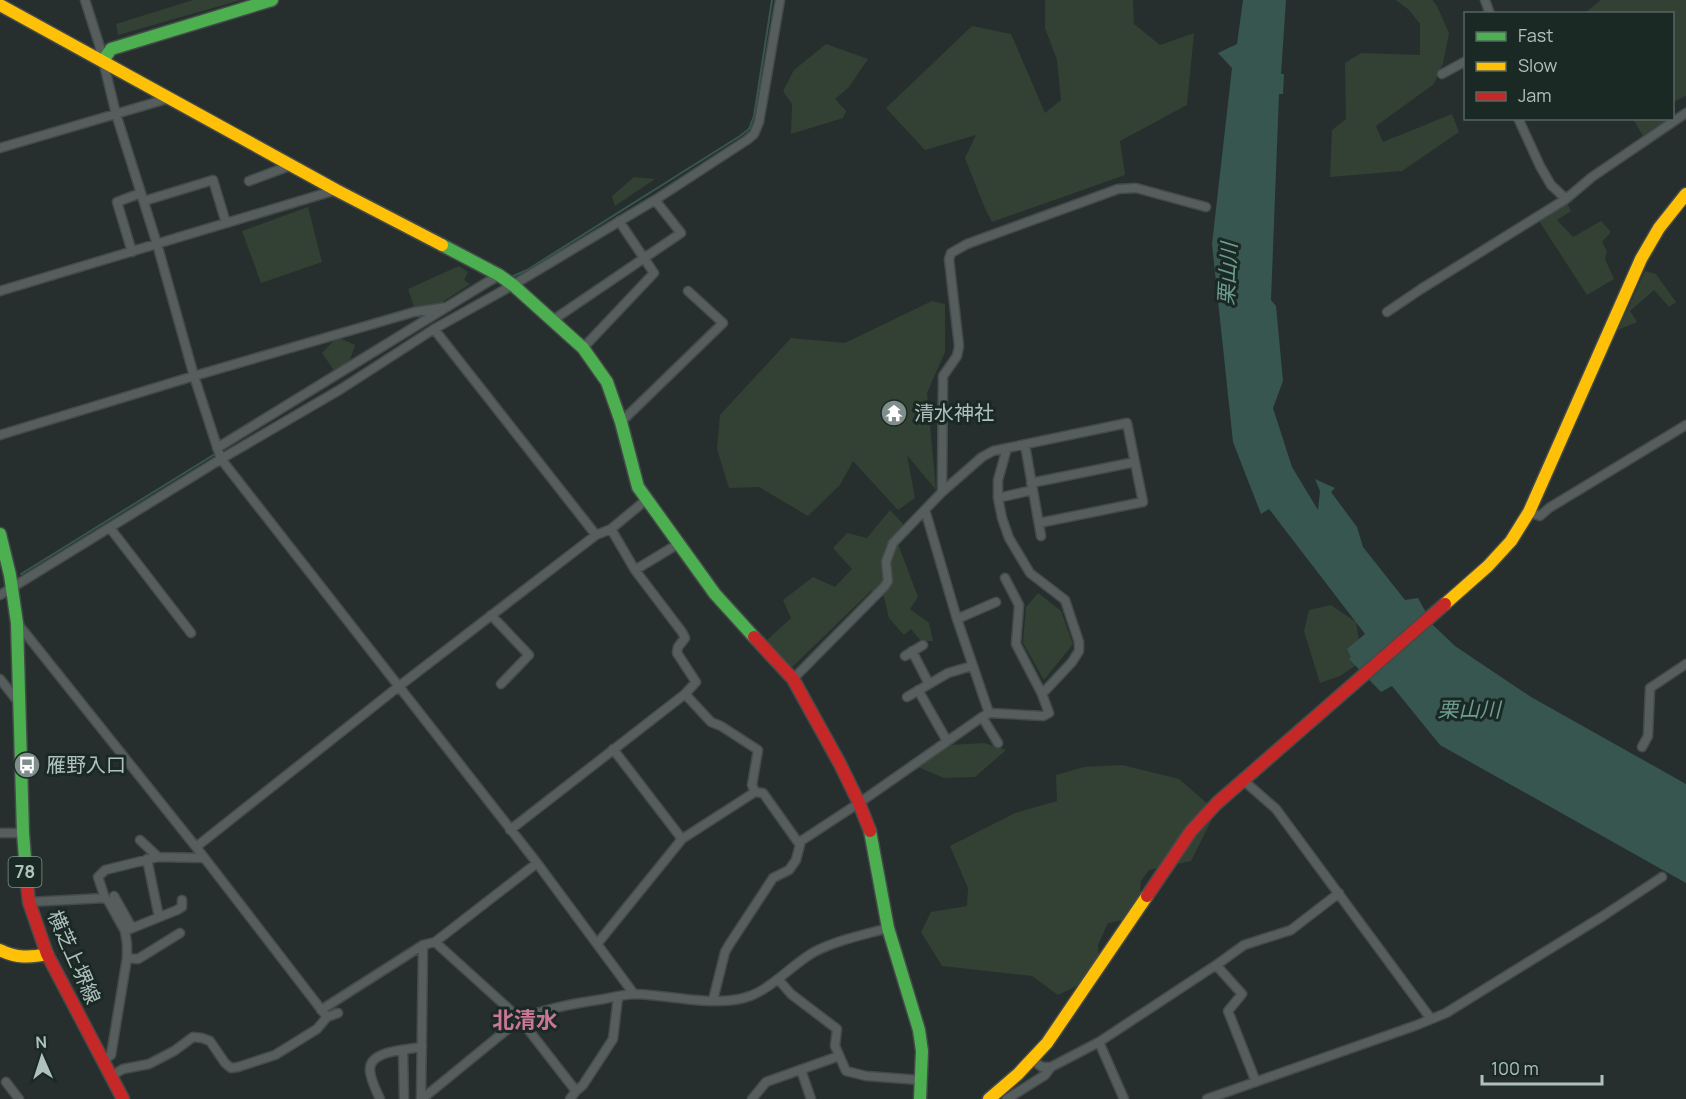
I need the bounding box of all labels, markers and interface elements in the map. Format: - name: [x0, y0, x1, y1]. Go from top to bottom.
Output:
- legend: [1464, 12, 1674, 120]
- text: Fast: [1518, 23, 1553, 47]
- text: Slow: [1518, 53, 1558, 77]
- text: Jam: [1518, 83, 1552, 107]
- water label: 栗山川: [1211, 240, 1243, 306]
- temple icon: 清水神社: [879, 398, 909, 428]
- place label: 清水神社: [914, 399, 994, 426]
- water label: 栗山川: [1438, 695, 1502, 723]
- bus stop icon: 雁野入口: [12, 750, 42, 780]
- place label: 雁野入口: [46, 751, 126, 778]
- road number: 78: [9, 857, 42, 887]
- street label: 横芝上堺線: [42, 906, 107, 1008]
- district label: 北清水: [492, 1005, 558, 1035]
- north arrow: [12, 1027, 72, 1087]
- text: N: [35, 1031, 48, 1053]
- scale bar: [1482, 1048, 1602, 1086]
- text: 100 m: [1491, 1056, 1539, 1080]

